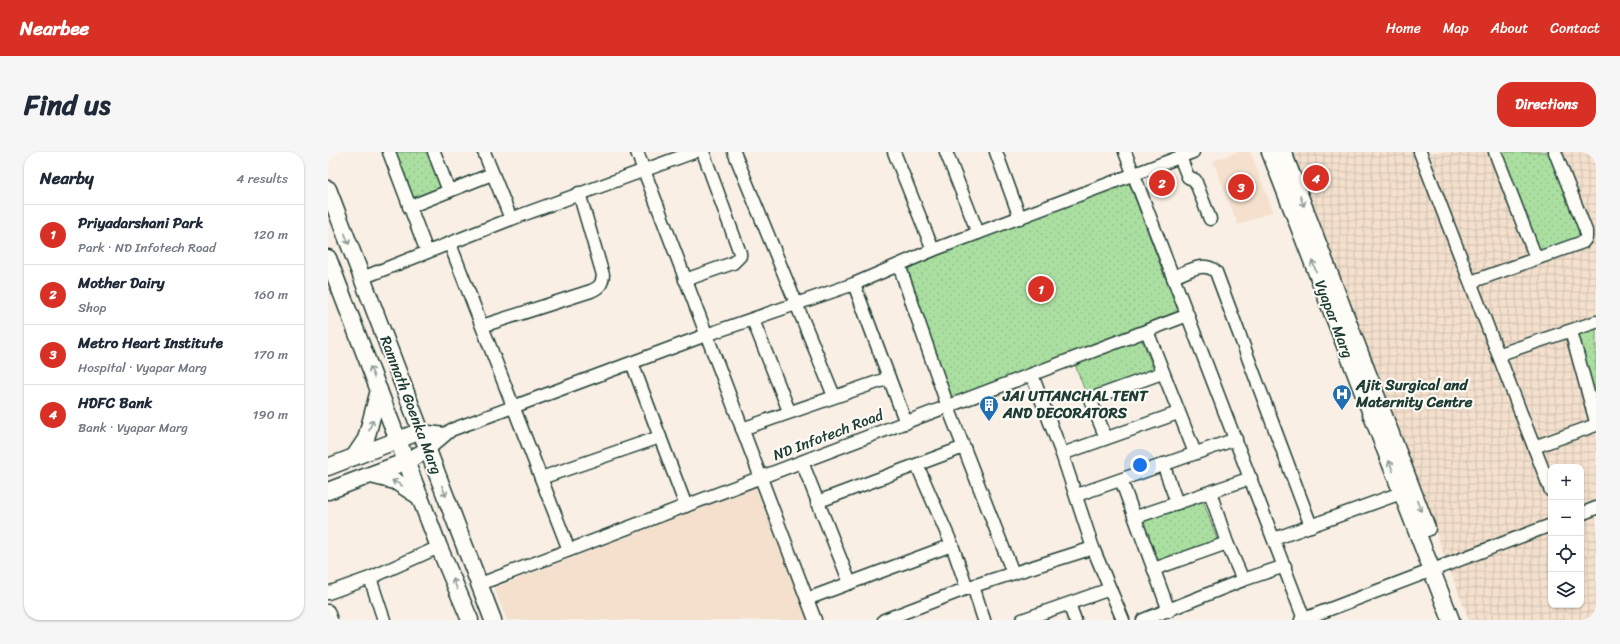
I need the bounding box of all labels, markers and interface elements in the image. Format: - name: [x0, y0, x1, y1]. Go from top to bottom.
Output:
- text: Nearbee: [20, 12, 89, 45]
- text: Home: [1386, 16, 1421, 41]
- text: Map: [1443, 16, 1469, 41]
- text: About: [1491, 16, 1528, 41]
- text: Contact: [1550, 16, 1600, 41]
- text: Find us: [24, 80, 111, 129]
- button: Directions: [1497, 82, 1596, 127]
- text: Nearby: [40, 163, 94, 193]
- pin: 4: [1303, 163, 1329, 193]
- text: 4 results: [236, 167, 288, 190]
- pin: 2: [1149, 168, 1175, 198]
- pin: 3: [1228, 172, 1254, 202]
- one-way arrow: [1298, 195, 1306, 207]
- text: Priyadarshani Park: [78, 210, 203, 236]
- text: 1: [50, 223, 56, 246]
- text: 120 m: [253, 223, 288, 246]
- one-way arrow: [344, 232, 352, 244]
- text: Park · ND Infotech Road: [78, 236, 216, 259]
- one-way arrow: [1310, 261, 1318, 273]
- text: Mother Dairy: [78, 270, 165, 296]
- pin: 1: [1028, 274, 1054, 304]
- street label: Vyapar Marg: [1307, 276, 1361, 362]
- text: 2: [49, 283, 57, 306]
- text: 160 m: [253, 283, 288, 306]
- text: Shop: [78, 296, 106, 319]
- text: Metro Heart Institute: [78, 330, 223, 356]
- street label: Ramnath Goenka Marg: [373, 332, 450, 479]
- text: 3: [49, 343, 57, 366]
- text: 170 m: [253, 343, 288, 366]
- text: Hospital · Vyapar Marg: [78, 356, 207, 379]
- one-way arrow: [367, 366, 375, 378]
- place label: Ajit Surgical and Maternity Centre: [1355, 372, 1473, 415]
- place label: JAI UTTANCHAL TENT AND DECORATORS: [1002, 383, 1149, 426]
- hospital icon: Ajit Surgical and Maternity Centre: [1331, 383, 1353, 411]
- text: HDFC Bank: [78, 390, 152, 416]
- building icon: JAI UTTANCHAL TENT AND DECORATORS: [978, 394, 1000, 422]
- street label: ND Infotech Road: [769, 402, 888, 468]
- text: 4: [49, 403, 57, 426]
- text: 190 m: [253, 403, 288, 426]
- text: Bank · Vyapar Marg: [78, 416, 188, 439]
- one-way arrow: [368, 419, 375, 432]
- your location: [1130, 455, 1150, 475]
- one-way arrow: [1386, 461, 1394, 473]
- map controls: [1548, 464, 1584, 608]
- button: +: [1548, 464, 1584, 500]
- one-way arrow: [391, 478, 403, 486]
- one-way arrow: [441, 484, 449, 496]
- one-way arrow: [1415, 499, 1423, 511]
- button: −: [1548, 500, 1584, 536]
- button: locate: [1548, 536, 1584, 572]
- button: layers: [1548, 572, 1584, 608]
- one-way arrow: [450, 579, 458, 591]

